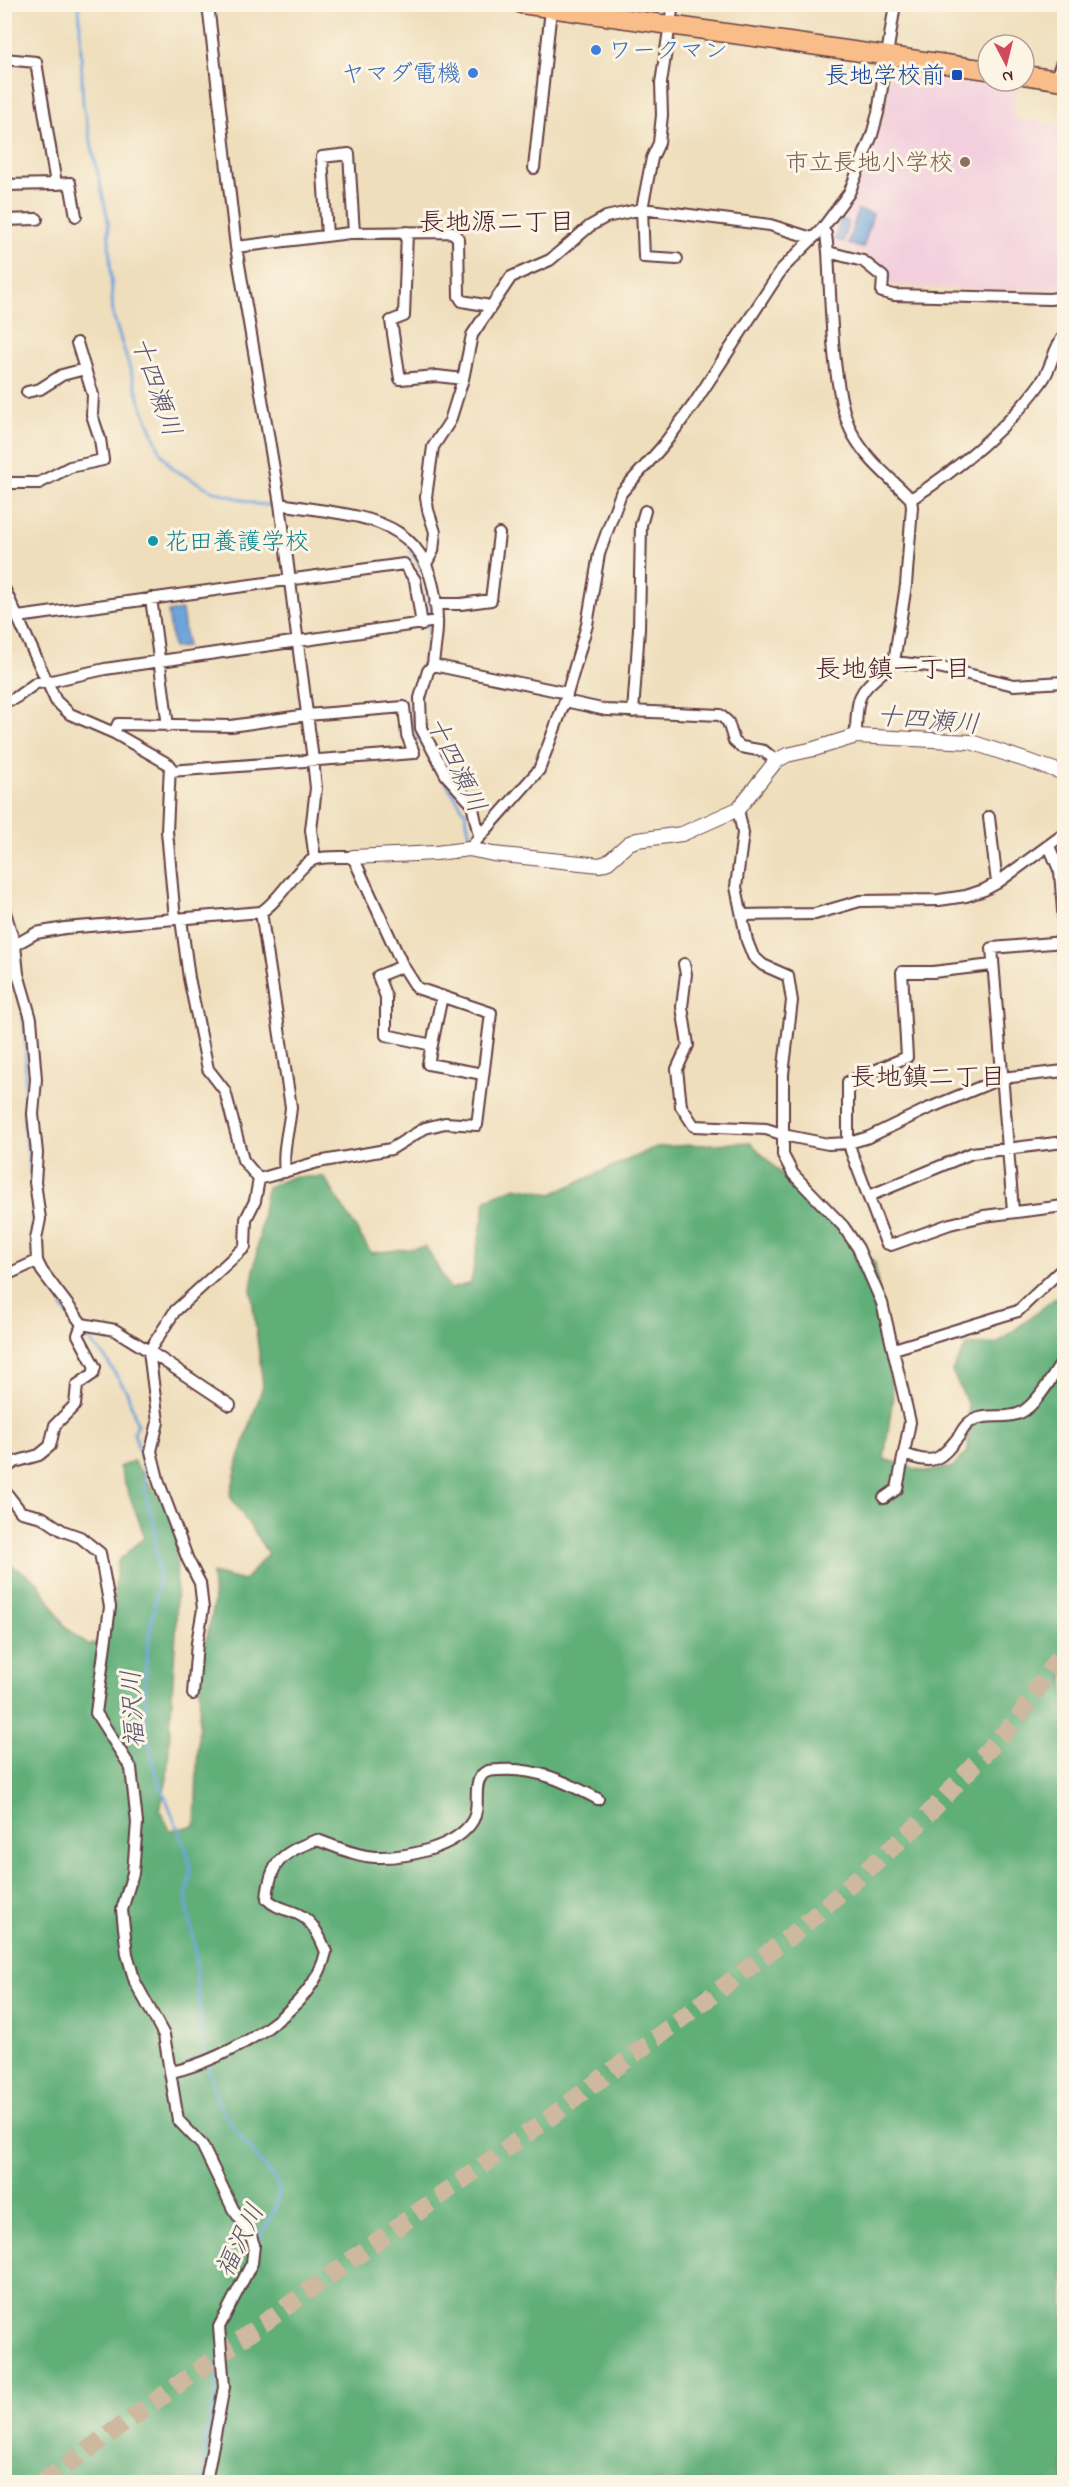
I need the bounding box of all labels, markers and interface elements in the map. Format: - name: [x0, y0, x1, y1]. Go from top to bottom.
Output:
- north arrow: [976, 33, 1036, 93]
- place label: ワークマン: [608, 35, 728, 70]
- marker: ワークマン: [589, 43, 603, 57]
- place label: ヤマダ電機: [341, 58, 461, 93]
- place label: 長地学校前: [825, 60, 945, 95]
- text: N: [1001, 63, 1014, 88]
- marker: ヤマダ電機: [466, 66, 480, 80]
- marker: 長地学校前: [950, 68, 964, 82]
- place label: 市立長地小学校: [785, 147, 953, 182]
- marker: 市立長地小学校: [958, 155, 972, 169]
- district label: 長地源二丁目: [419, 205, 575, 243]
- water label: 十四瀬川: [119, 332, 189, 442]
- place label: 花田養護学校: [165, 526, 309, 561]
- marker: 花田養護学校: [146, 534, 160, 548]
- district label: 長地鎮一丁目: [815, 652, 971, 690]
- water label: 十四瀬川: [874, 699, 981, 745]
- water label: 十四瀬川: [414, 710, 494, 820]
- district label: 長地鎮二丁目: [850, 1060, 1006, 1098]
- water label: 福沢川: [114, 1669, 156, 1749]
- water label: 福沢川: [208, 2198, 276, 2285]

